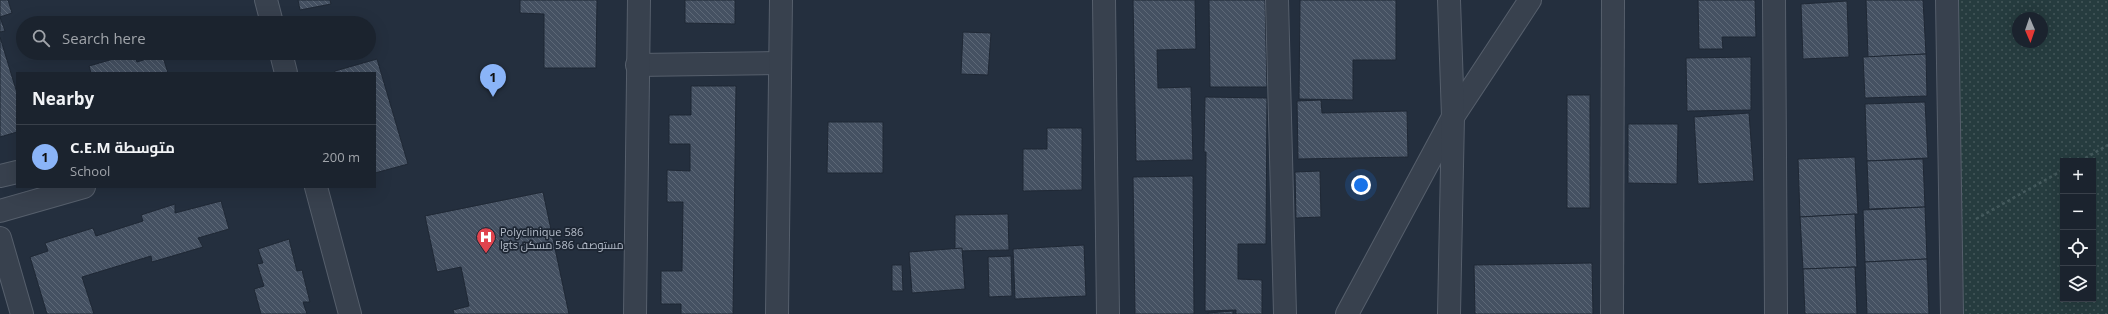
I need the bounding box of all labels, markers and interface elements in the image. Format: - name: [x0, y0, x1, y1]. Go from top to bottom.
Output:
- north arrow: [2012, 12, 2048, 48]
- search box: [16, 16, 376, 60]
- icon: search: [30, 27, 52, 49]
- text: Search here: [62, 28, 146, 48]
- pin: 1: [480, 64, 506, 97]
- text: Nearby: [32, 87, 94, 110]
- text: C.E.M متوسطة: [70, 137, 175, 157]
- text: 1: [41, 148, 49, 166]
- text: 200 m: [322, 148, 360, 166]
- map controls: [2060, 158, 2096, 302]
- button: +: [2060, 158, 2096, 194]
- text: School: [70, 162, 110, 180]
- your location: [1351, 175, 1371, 195]
- button: −: [2060, 194, 2096, 230]
- place label: Polyclinique 586 lgts مستوصف 586 مسكن: [500, 224, 624, 252]
- hospital icon: Polyclinique 586 lgts مستوصف 586 مسكن: [475, 226, 497, 254]
- button: locate: [2060, 230, 2096, 266]
- button: layers: [2060, 266, 2096, 302]

